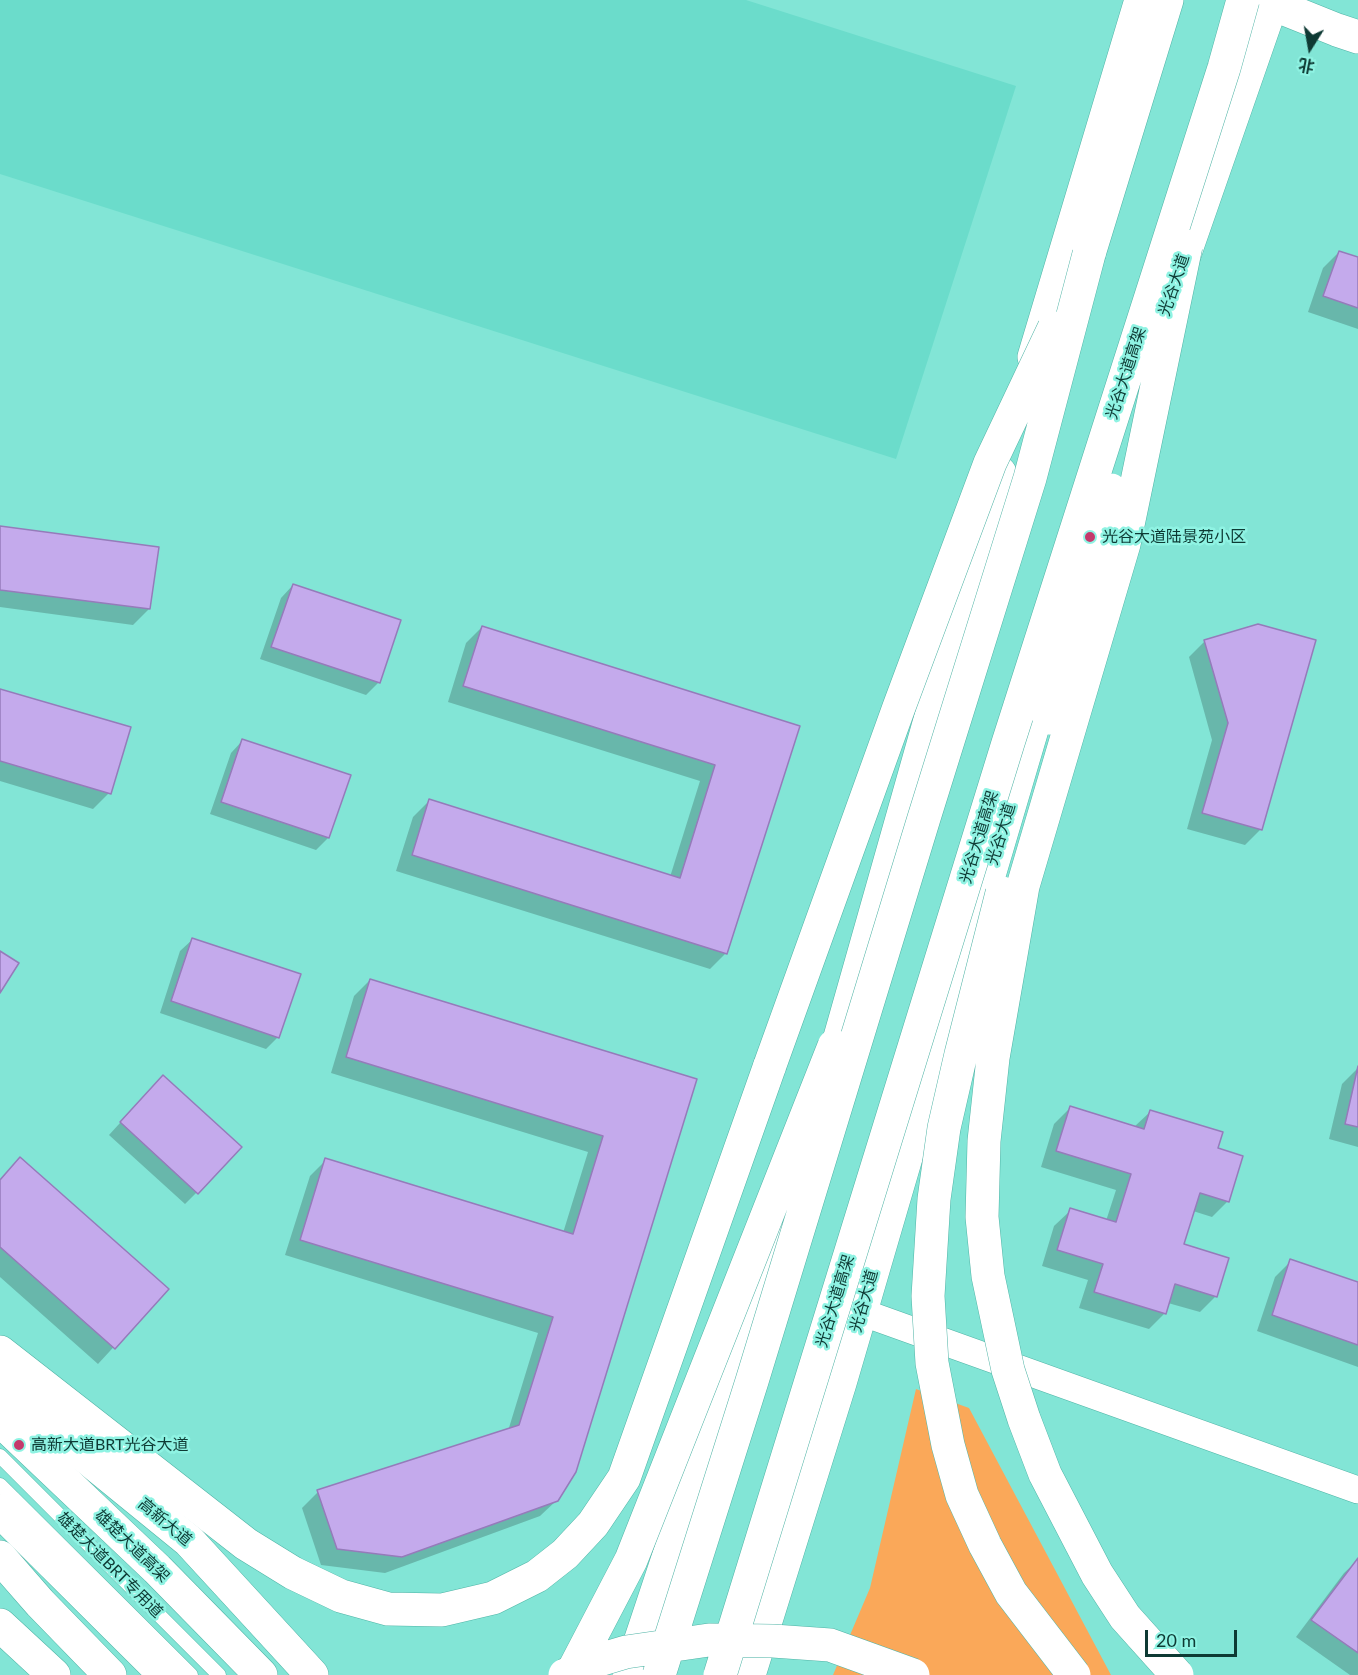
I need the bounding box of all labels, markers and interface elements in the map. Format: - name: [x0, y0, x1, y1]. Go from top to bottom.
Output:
- north arrow: [1280, 18, 1340, 78]
- text: 北: [1297, 55, 1316, 77]
- street label: 光谷大道: [1155, 252, 1193, 318]
- street label: 光谷大道高架: [1102, 324, 1150, 422]
- place label: 光谷大道陆景苑小区: [1102, 527, 1246, 547]
- marker: 光谷大道陆景苑小区: [1083, 530, 1097, 544]
- street label: 光谷大道高架: [956, 788, 1002, 886]
- street label: 光谷大道: [982, 801, 1020, 867]
- street label: 光谷大道高架: [812, 1252, 858, 1350]
- street label: 光谷大道: [846, 1268, 882, 1334]
- place label: 高新大道BRT光谷大道: [31, 1435, 188, 1455]
- marker: 高新大道BRT光谷大道: [12, 1438, 26, 1452]
- street label: 高新大道: [134, 1494, 196, 1550]
- street label: 雄楚大道高架: [91, 1506, 173, 1586]
- street label: 雄楚大道BRT专用道: [53, 1508, 167, 1622]
- scale bar: [1148, 1618, 1240, 1656]
- text: 20 m: [1156, 1629, 1196, 1651]

